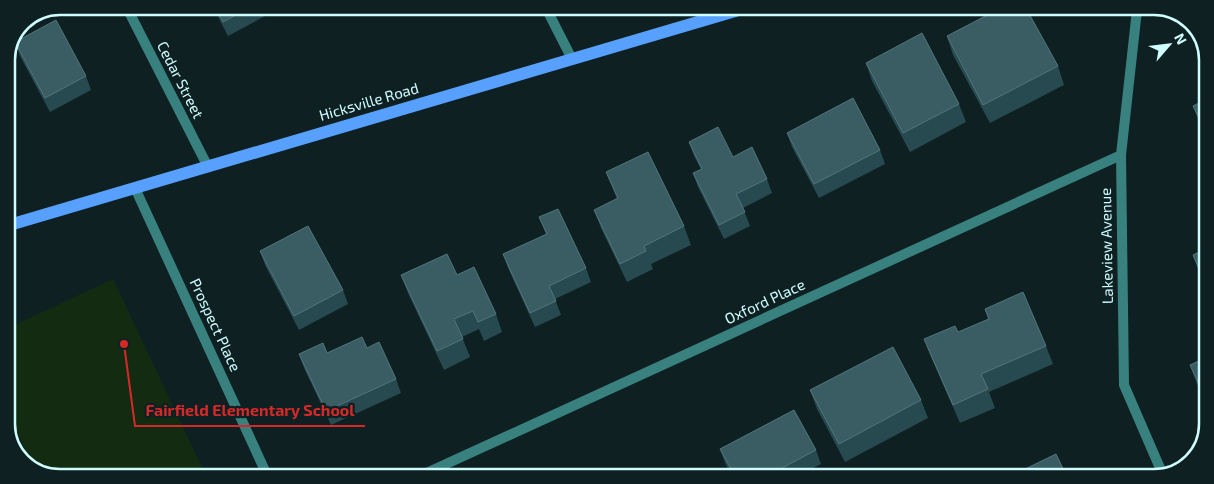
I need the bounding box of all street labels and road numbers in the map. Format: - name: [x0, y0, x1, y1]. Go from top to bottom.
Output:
- street label: Cedar Street: [154, 38, 208, 121]
- street label: Hicksville Road: [317, 78, 421, 124]
- street label: Lakeview Avenue: [1096, 188, 1116, 304]
- street label: Prospect Place: [186, 275, 245, 374]
- street label: Oxford Place: [722, 275, 808, 328]

